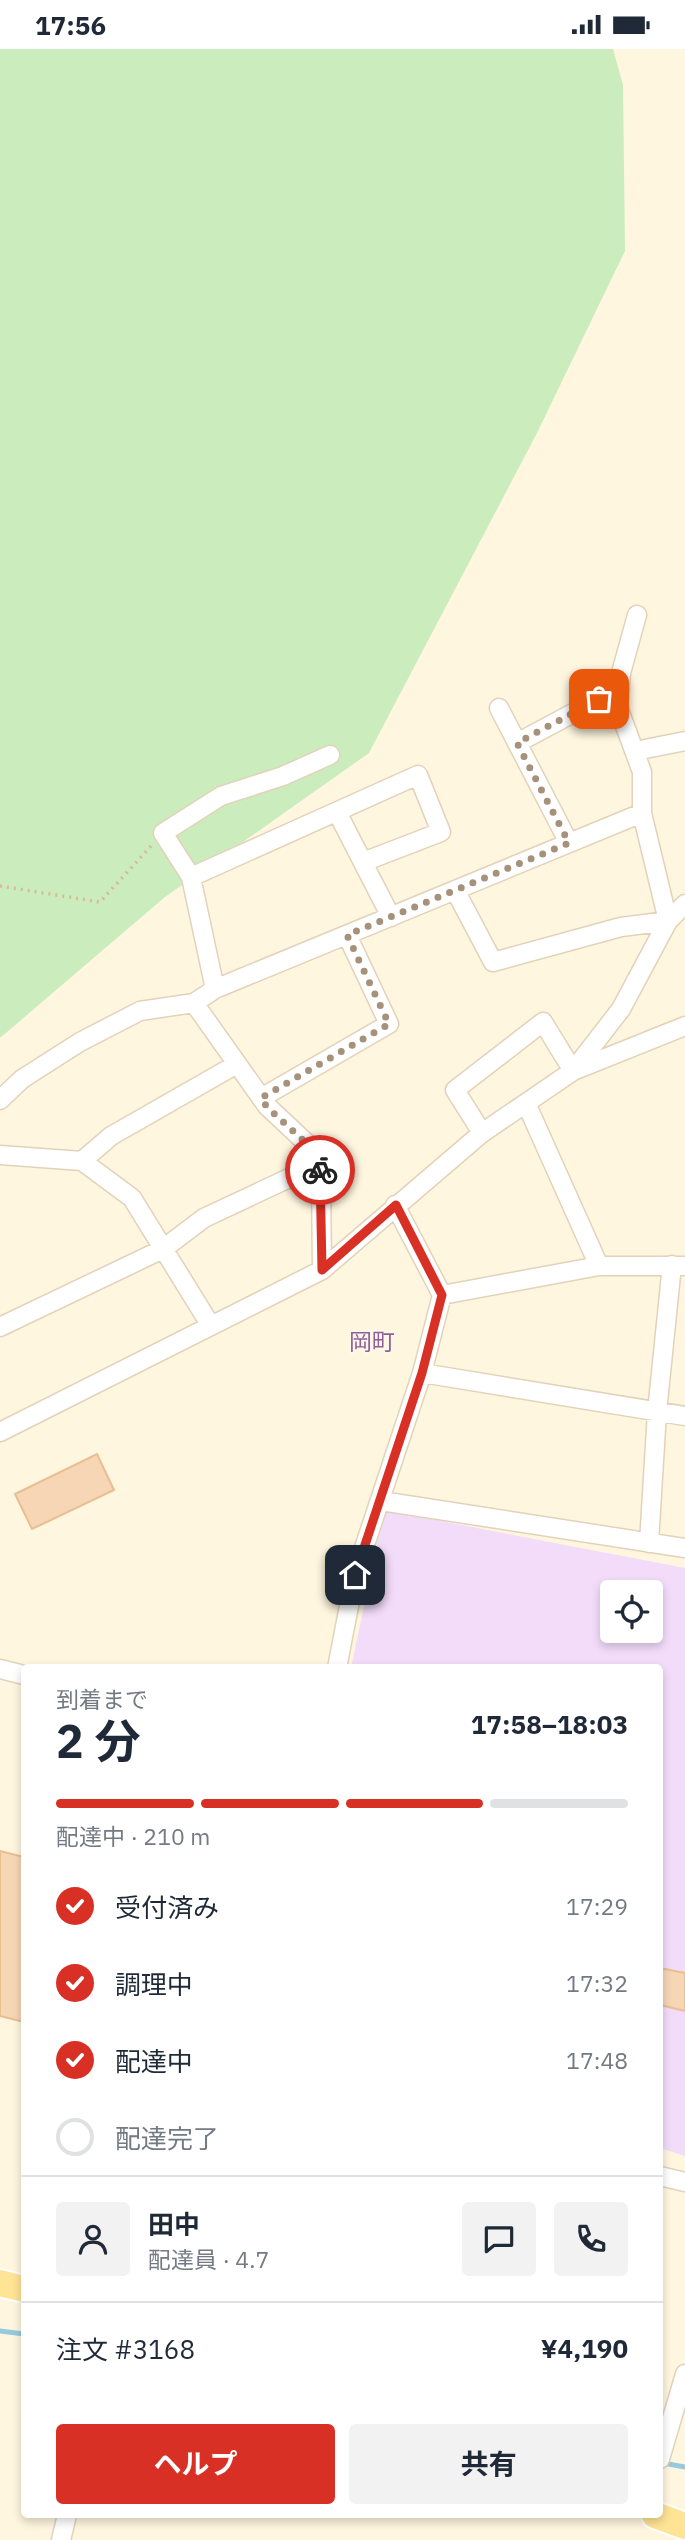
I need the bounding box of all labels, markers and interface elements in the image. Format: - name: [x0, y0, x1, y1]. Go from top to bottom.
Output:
- text: 17:56: [35, 8, 106, 42]
- pin: [569, 669, 629, 729]
- icon: bag: [580, 680, 618, 718]
- courier: [285, 1135, 355, 1205]
- icon: bike: [301, 1151, 339, 1189]
- district label: 岡町: [349, 1326, 395, 1356]
- pin: [325, 1545, 385, 1605]
- icon: home: [336, 1556, 374, 1594]
- map controls: [600, 1580, 663, 1643]
- button: locate: [600, 1580, 663, 1643]
- text: 到着まで: [56, 1684, 148, 1714]
- text: 17:58–18:03: [471, 1707, 628, 1741]
- text: 2 分: [56, 1711, 140, 1771]
- text: 配達中 · 210 m: [56, 1821, 210, 1851]
- icon: check: [56, 1887, 94, 1925]
- text: 受付済み: [115, 1890, 219, 1924]
- text: 17:29: [566, 1891, 628, 1921]
- icon: check: [56, 1964, 94, 2002]
- text: 調理中: [115, 1967, 193, 2001]
- text: 17:32: [566, 1968, 628, 1998]
- icon: check: [56, 2041, 94, 2079]
- text: 配達中: [115, 2044, 193, 2078]
- text: 17:48: [566, 2045, 628, 2075]
- text: 配達完了: [115, 2121, 219, 2155]
- button: person: [56, 2202, 130, 2276]
- button: chat: [462, 2202, 536, 2276]
- button: phone: [554, 2202, 628, 2276]
- text: 田中: [148, 2207, 200, 2241]
- text: 配達員 · 4.7: [148, 2244, 269, 2274]
- text: ¥4,190: [541, 2331, 628, 2365]
- text: 注文 #3168: [56, 2332, 195, 2366]
- button: ヘルプ: [56, 2424, 335, 2504]
- button: 共有: [349, 2424, 628, 2504]

